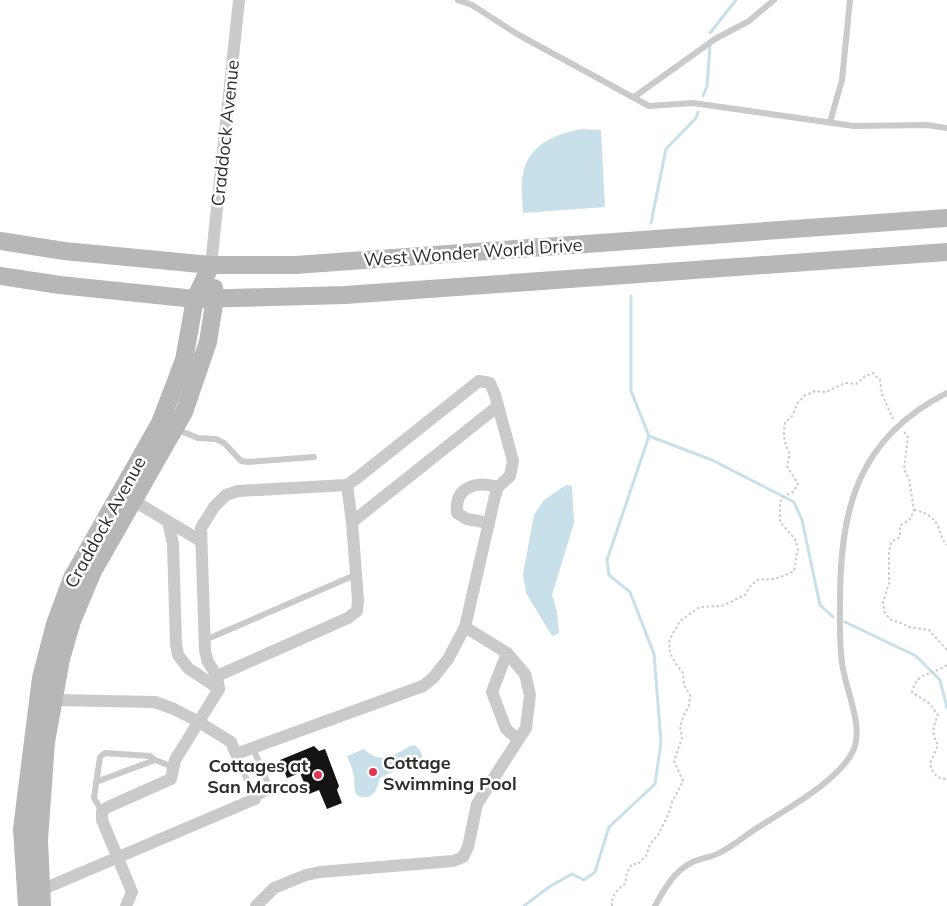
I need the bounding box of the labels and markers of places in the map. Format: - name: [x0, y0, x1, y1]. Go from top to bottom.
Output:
- place label: Cottage Swimming Pool: [383, 751, 517, 795]
- place label: Cottages at San Marcos: [207, 754, 308, 798]
- marker: Cottage Swimming Pool: [367, 766, 379, 778]
- marker: Cottages at San Marcos: [312, 769, 324, 781]

